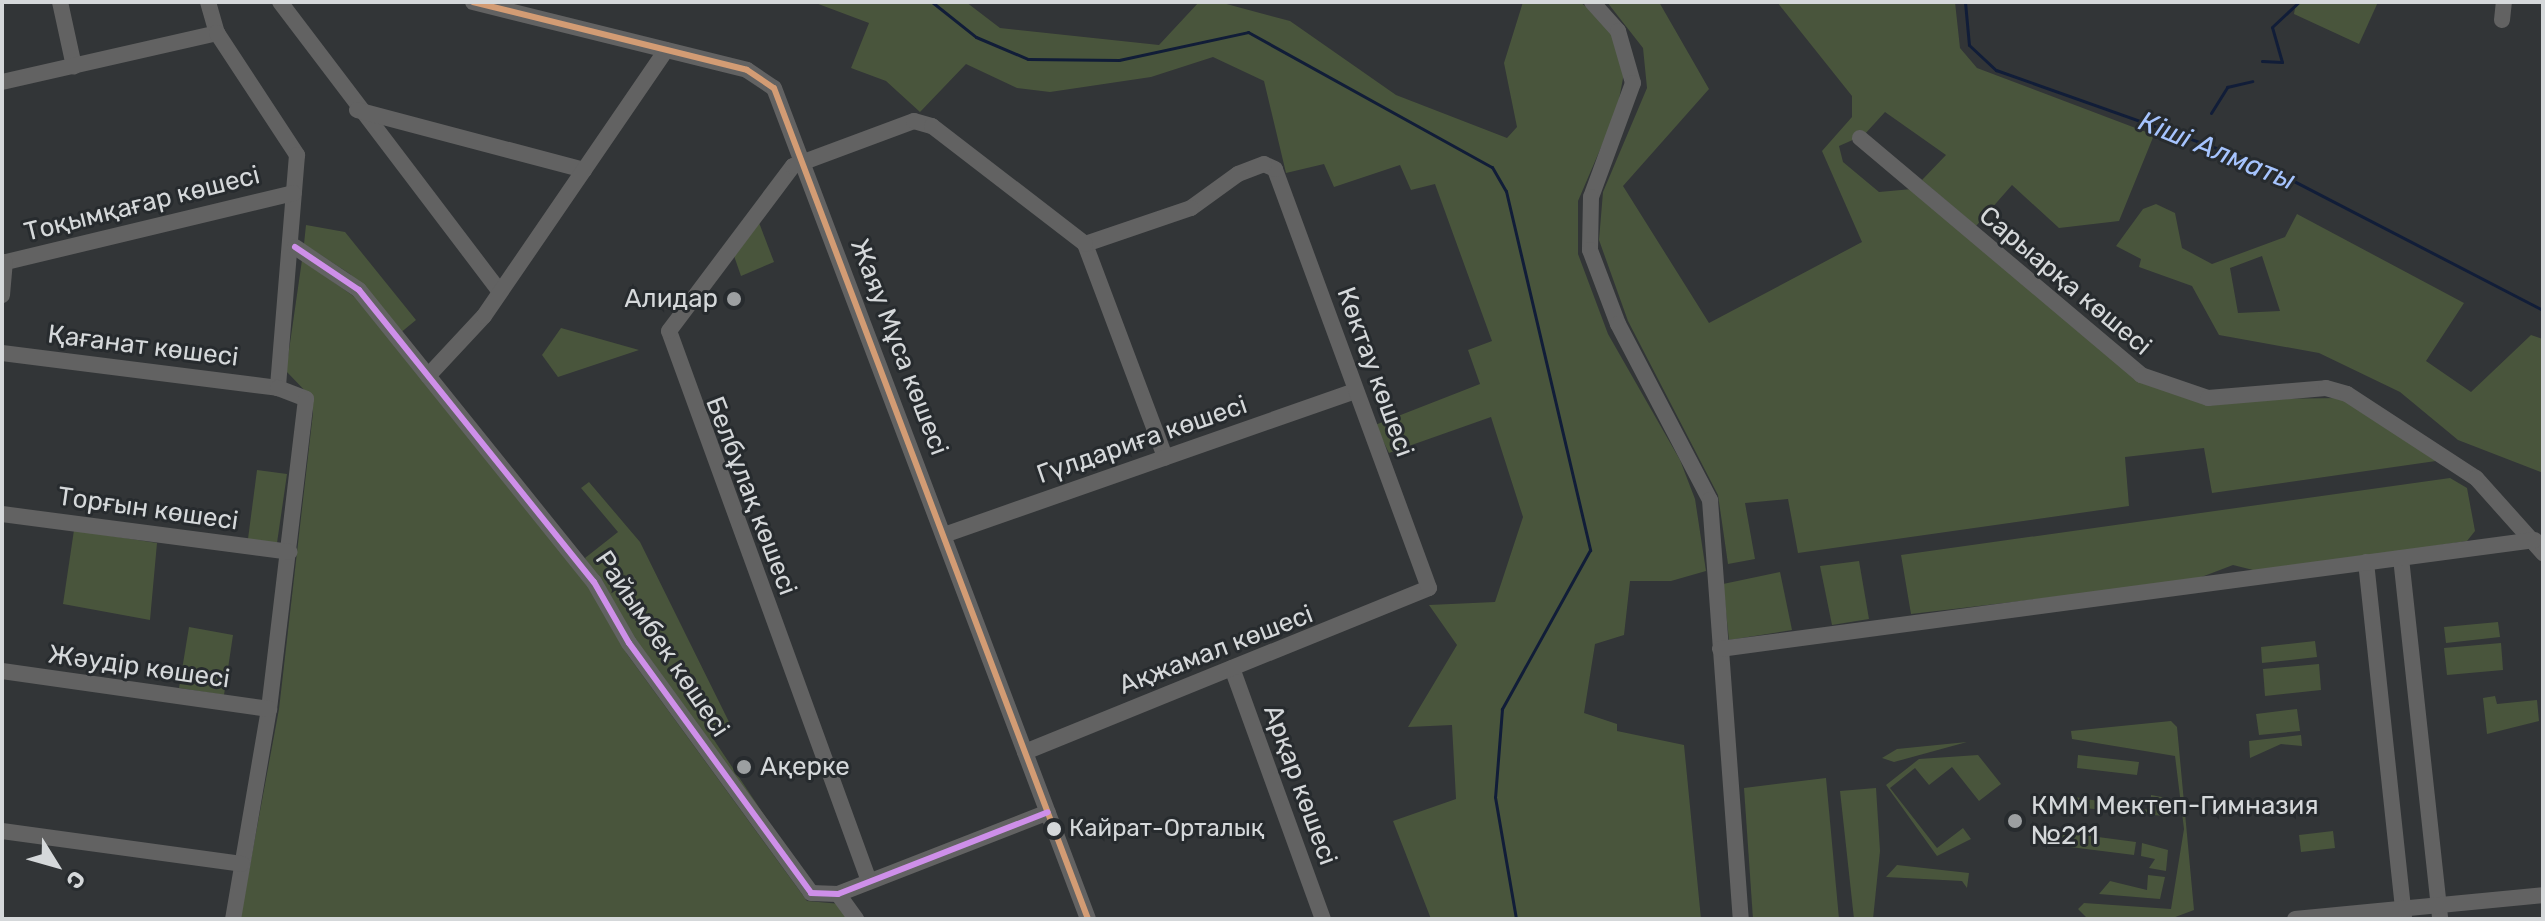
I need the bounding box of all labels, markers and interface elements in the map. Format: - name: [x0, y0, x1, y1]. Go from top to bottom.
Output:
- water label: Кіші Алматы: [2134, 104, 2300, 198]
- street label: Тоқымқағар көшесі: [21, 160, 263, 248]
- street label: Сарыарқа көшесі: [1973, 200, 2157, 362]
- street label: Жаяу Мұса көшесі: [843, 235, 955, 459]
- place label: Алидар: [624, 283, 718, 315]
- street label: Көктау көшесі: [1330, 283, 1420, 461]
- marker: Алидар: [725, 290, 743, 308]
- street label: Қағанат көшесі: [46, 319, 240, 373]
- street label: Гүлдариға көшесі: [1033, 389, 1251, 491]
- street label: Белбұлақ көшесі: [699, 392, 803, 600]
- street label: Торғын көшесі: [56, 481, 240, 537]
- street label: Райымбек көшесі: [588, 545, 736, 743]
- street label: Ақжамал көшесі: [1115, 599, 1317, 701]
- street label: Жәудір көшесі: [46, 639, 232, 695]
- street label: Арқар көшесі: [1257, 701, 1343, 869]
- place label: Ақерке: [760, 751, 850, 783]
- marker: Ақерке: [735, 758, 753, 776]
- place label: КММ Мектеп-Гимназия №211: [2031, 790, 2319, 852]
- marker: КММ Мектеп-Гимназия №211: [2006, 812, 2024, 830]
- place label: Кайрат-Орталық: [1069, 815, 1264, 843]
- marker: Кайрат-Орталық: [1046, 821, 1062, 837]
- north arrow: [16, 825, 96, 905]
- text: С: [60, 865, 91, 894]

